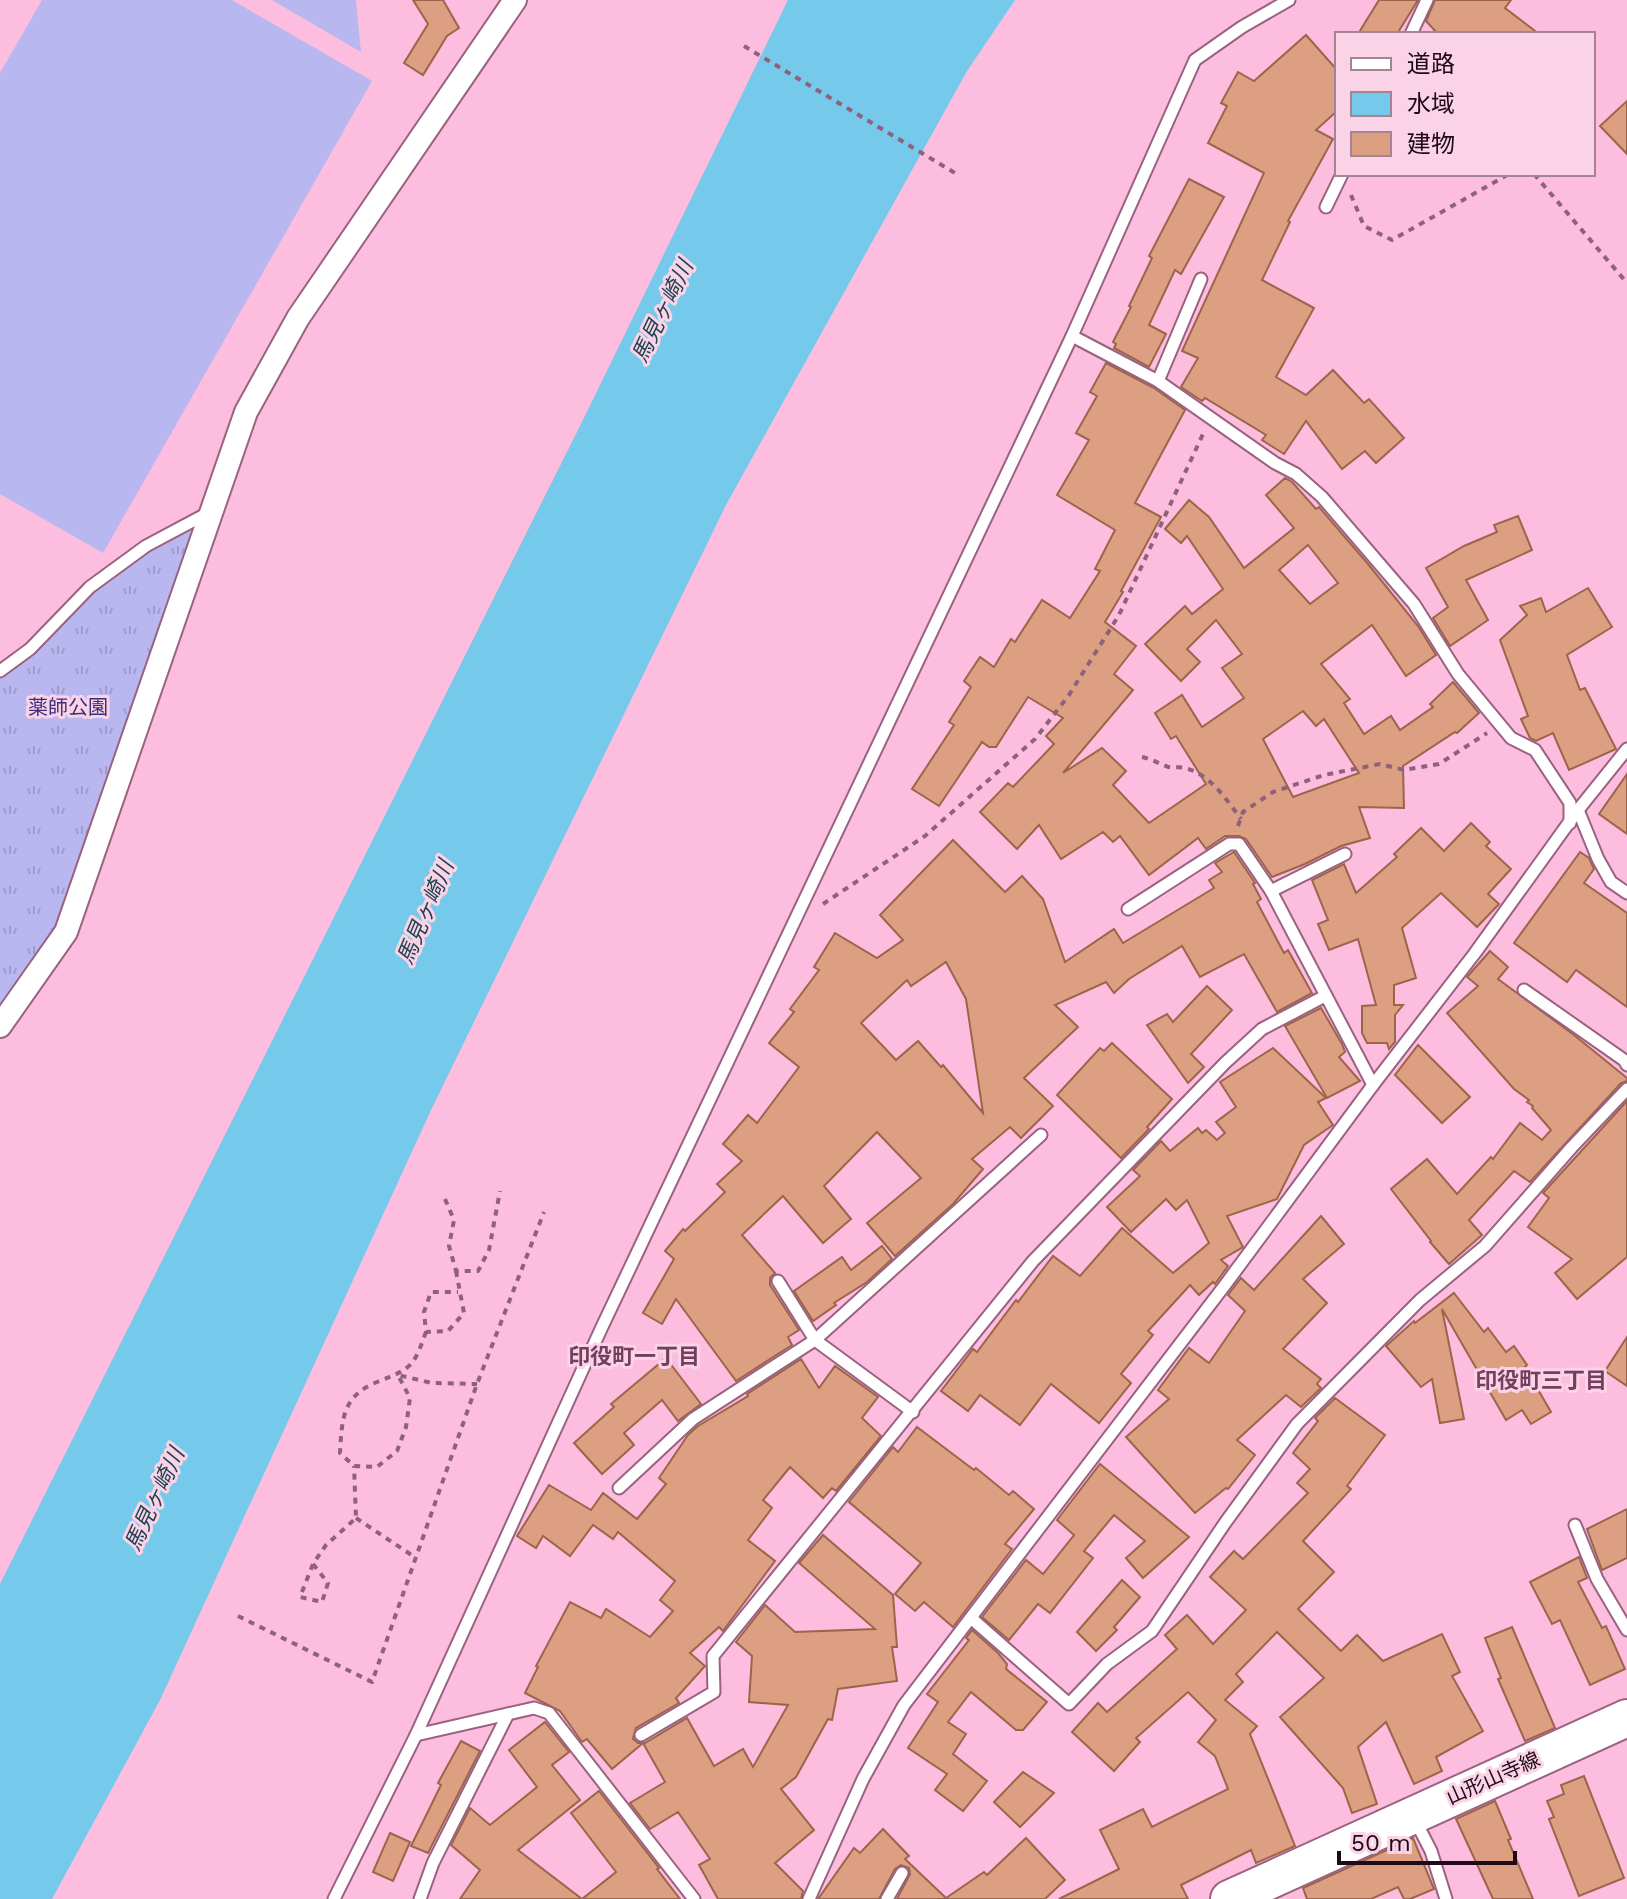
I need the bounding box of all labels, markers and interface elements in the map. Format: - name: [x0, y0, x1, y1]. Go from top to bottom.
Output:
- legend: [1335, 32, 1595, 176]
- text: 道路: [1407, 50, 1455, 78]
- text: 水域: [1407, 90, 1455, 118]
- text: 建物: [1407, 130, 1455, 158]
- water label: 馬見ヶ崎川: [627, 255, 699, 366]
- park label: 薬師公園: [28, 695, 108, 719]
- water label: 馬見ヶ崎川: [392, 855, 459, 968]
- district label: 印役町一丁目: [568, 1344, 700, 1369]
- district label: 印役町三丁目: [1475, 1368, 1607, 1393]
- water label: 馬見ヶ崎川: [120, 1442, 190, 1554]
- street label: 山形山寺線: [1442, 1747, 1544, 1809]
- scale bar: [1339, 1815, 1515, 1865]
- text: 50 m: [1351, 1829, 1411, 1857]

